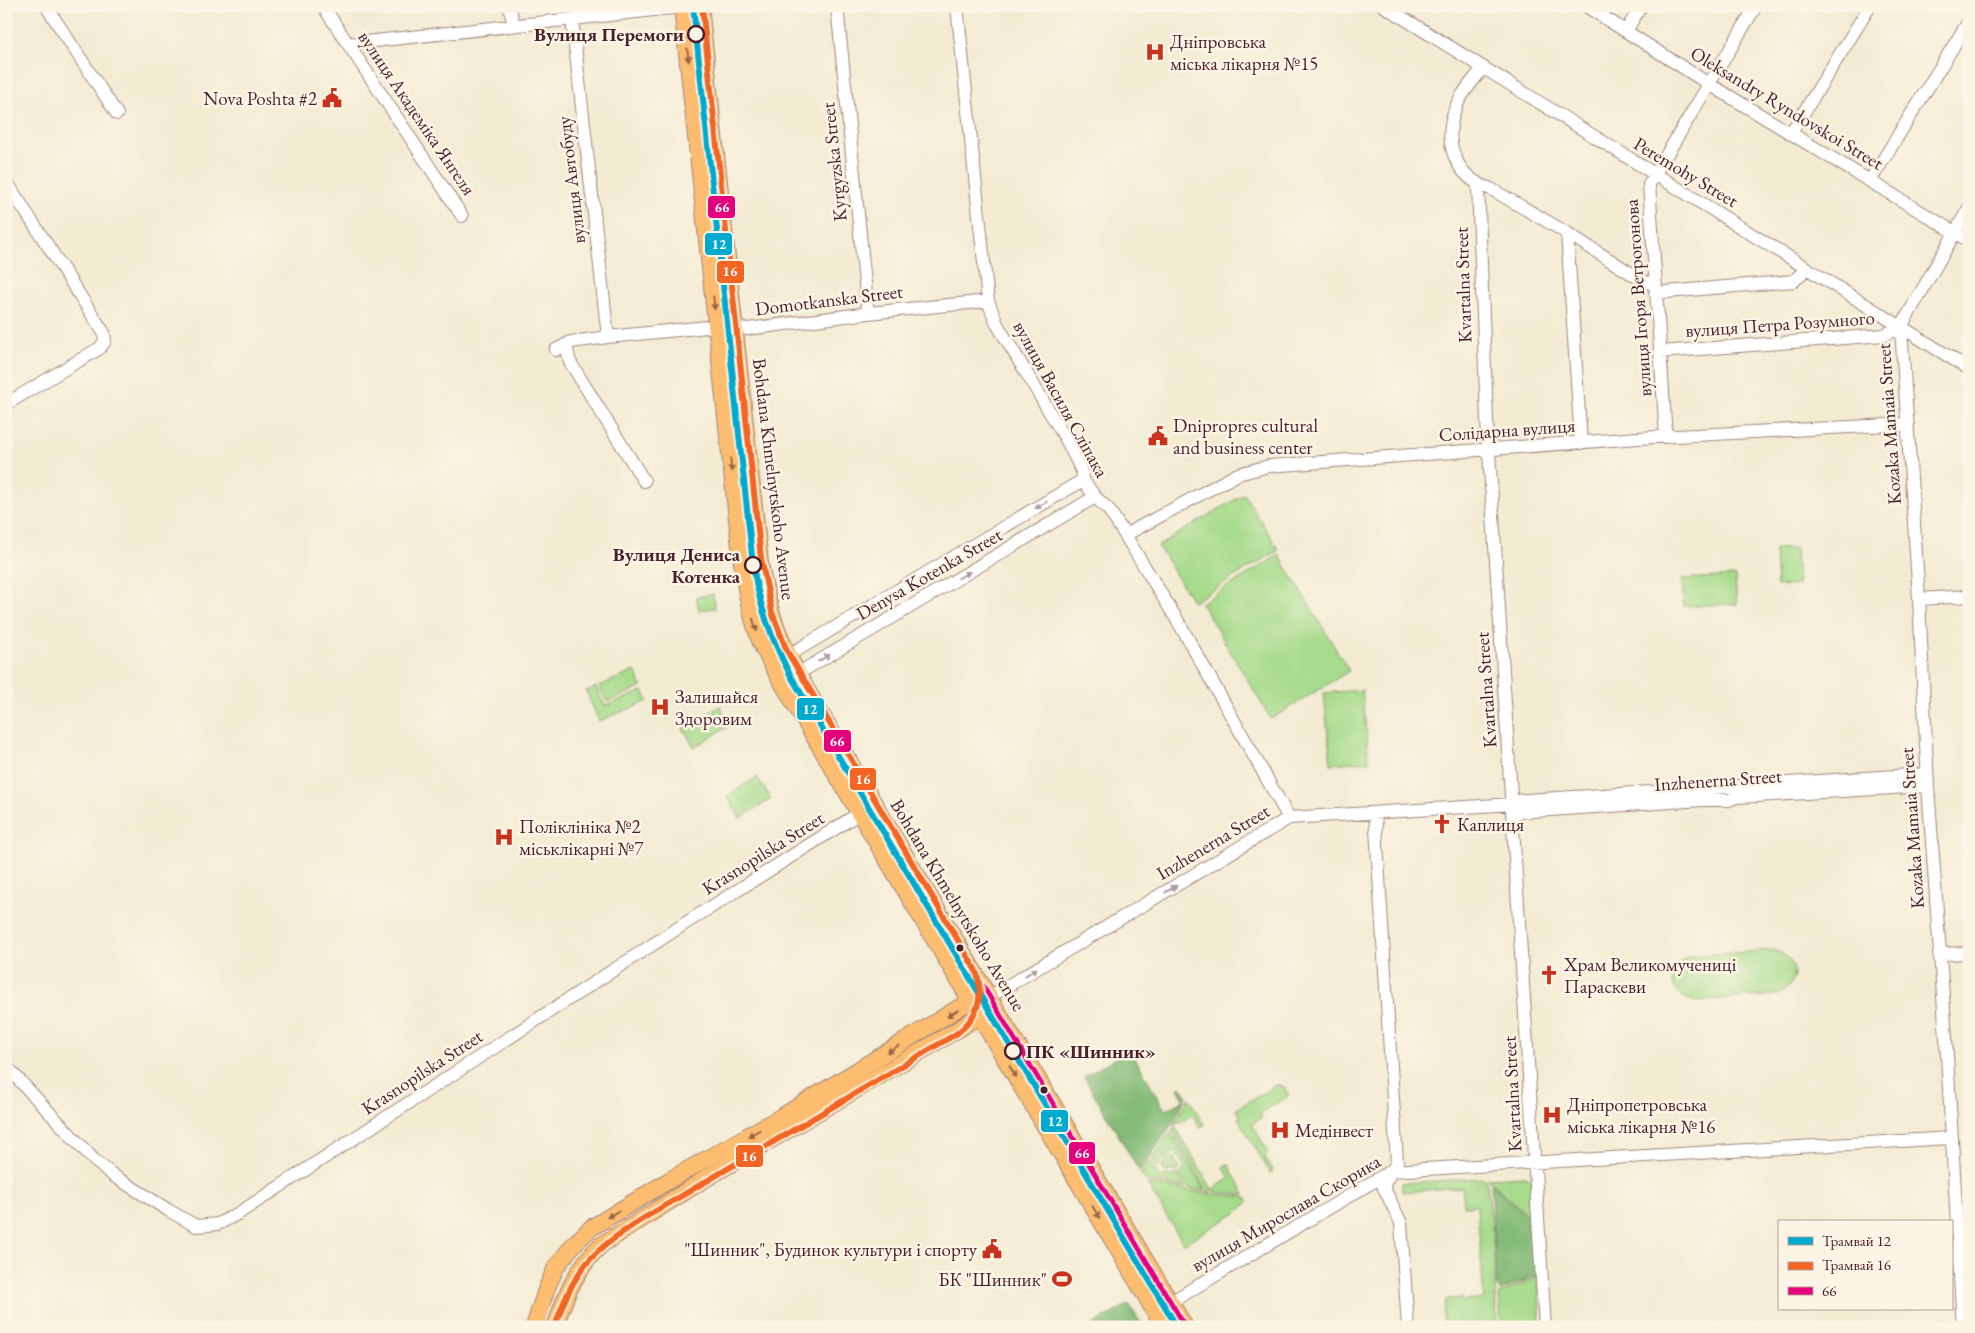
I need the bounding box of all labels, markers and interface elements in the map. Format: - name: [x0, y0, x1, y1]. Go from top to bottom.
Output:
- place label: Вулиця Перемоги: [534, 22, 684, 47]
- marker: Вулиця Перемоги: [687, 25, 705, 43]
- street label: вулиця Академіка Янгеля: [353, 26, 482, 201]
- place label: Дніпровська міська лікарня №15: [1170, 29, 1319, 76]
- street label: Oleksandry Ryndovskoi Street: [1686, 40, 1888, 176]
- hospital icon: Дніпровська міська лікарня №15: [1144, 41, 1166, 63]
- one-way arrow: [684, 47, 692, 63]
- place label: Nova Poshta #2: [203, 86, 317, 111]
- public building icon: Nova Poshta #2: [321, 87, 343, 109]
- street label: Kyrgyzska Street: [815, 101, 853, 223]
- street label: вулиця Автобуду: [551, 114, 591, 245]
- street label: Peremohy Street: [1629, 131, 1743, 213]
- line badge: 66: [707, 195, 736, 219]
- text: 66: [715, 198, 730, 216]
- street label: вулиця Ігоря Ветрогонова: [1619, 198, 1657, 398]
- street label: Kvartalna Street: [1448, 226, 1478, 343]
- line badge: 12: [704, 232, 733, 256]
- text: 12: [712, 235, 727, 253]
- line badge: 16: [716, 260, 745, 284]
- text: 16: [723, 262, 738, 280]
- street label: Domotkanska Street: [754, 279, 904, 321]
- one-way arrow: [710, 296, 718, 312]
- street label: вулиця Петра Розумного: [1684, 305, 1876, 343]
- street label: вулиця Василя Сліпака: [1008, 316, 1115, 482]
- street label: Kozaka Mamaia Street: [1871, 343, 1907, 505]
- street label: Bohdana Khmelnytskoho Avenue: [747, 357, 801, 601]
- place label: Dnipropres cultural and business center: [1173, 413, 1318, 460]
- street label: Солідарна вулиця: [1438, 413, 1577, 447]
- public building icon: Dnipropres cultural and business center: [1147, 425, 1169, 447]
- one-way arrow: [727, 457, 735, 473]
- one-way arrow: [1034, 500, 1047, 509]
- street label: Denysa Kotenka Street: [851, 522, 1007, 626]
- place label: Вулиця Дениса Котенка: [613, 542, 741, 589]
- marker: Вулиця Дениса Котенка: [744, 556, 762, 574]
- one-way arrow: [957, 570, 970, 579]
- one-way arrow: [752, 618, 759, 633]
- street label: Kvartalna Street: [1469, 631, 1503, 749]
- one-way arrow: [818, 653, 831, 662]
- place label: Залишайся Здоровим: [675, 684, 759, 731]
- hospital icon: Залишайся Здоровим: [649, 696, 671, 718]
- line badge: 12: [796, 697, 825, 721]
- text: 12: [803, 700, 818, 718]
- line badge: 66: [823, 729, 852, 753]
- text: 66: [830, 732, 845, 750]
- street label: Kozaka Mamaia Street: [1894, 747, 1930, 909]
- street label: Inzhenerna Street: [1653, 763, 1783, 797]
- line badge: 16: [849, 767, 877, 791]
- text: 16: [856, 770, 871, 788]
- street label: Bohdana Khmelnytskoho Avenue: [885, 794, 1031, 1016]
- street label: Inzhenerna Street: [1152, 798, 1274, 886]
- street label: Krasnopilska Street: [697, 805, 829, 901]
- place label: Каплиця: [1457, 812, 1525, 837]
- church icon: Каплиця: [1431, 813, 1453, 835]
- place label: Поліклініка №2 міськлікарні №7: [519, 814, 644, 861]
- hospital icon: Поліклініка №2 міськлікарні №7: [493, 826, 515, 848]
- one-way arrow: [1164, 885, 1178, 893]
- unlabelled marker: [955, 943, 965, 953]
- place label: Храм Великомучениці Параскеви: [1563, 952, 1737, 999]
- church icon: Храм Великомучениці Параскеви: [1538, 964, 1560, 986]
- one-way arrow: [1025, 967, 1038, 976]
- one-way arrow: [946, 1008, 959, 1017]
- street label: Krasnopilska Street: [357, 1023, 487, 1121]
- street label: Kvartalna Street: [1496, 1035, 1528, 1153]
- place label: ПК «Шинник»: [1026, 1039, 1156, 1064]
- marker: ПК «Шинник»: [1004, 1042, 1022, 1060]
- one-way arrow: [886, 1045, 899, 1054]
- one-way arrow: [1008, 1066, 1017, 1079]
- unlabelled marker: [1039, 1085, 1049, 1095]
- place label: Дніпропетровська міська лікарня №16: [1567, 1092, 1716, 1139]
- hospital icon: Дніпропетровська міська лікарня №16: [1541, 1104, 1563, 1126]
- line badge: 12: [1040, 1109, 1069, 1133]
- text: 12: [1048, 1112, 1063, 1130]
- place label: Медінвест: [1295, 1118, 1373, 1143]
- hospital icon: Медінвест: [1269, 1119, 1291, 1141]
- one-way arrow: [746, 1129, 761, 1137]
- line badge: 66: [1068, 1141, 1096, 1165]
- line badge: 16: [735, 1144, 764, 1168]
- text: 66: [1075, 1144, 1090, 1162]
- text: 16: [742, 1147, 757, 1165]
- street label: вулиця Мирослава Скорика: [1187, 1148, 1386, 1277]
- one-way arrow: [1091, 1205, 1100, 1218]
- one-way arrow: [606, 1210, 619, 1219]
- legend: [1778, 1220, 1952, 1310]
- text: Трамвай 12: [1822, 1231, 1892, 1250]
- place label: "Шинник", Будинок культури і спорту: [684, 1237, 978, 1262]
- public building icon: "Шинник", Будинок культури і спорту: [981, 1238, 1003, 1260]
- text: Трамвай 16: [1822, 1255, 1891, 1274]
- place label: БК "Шинник": [938, 1267, 1047, 1292]
- sports icon: БК "Шинник": [1051, 1268, 1073, 1290]
- text: 66: [1822, 1281, 1836, 1300]

